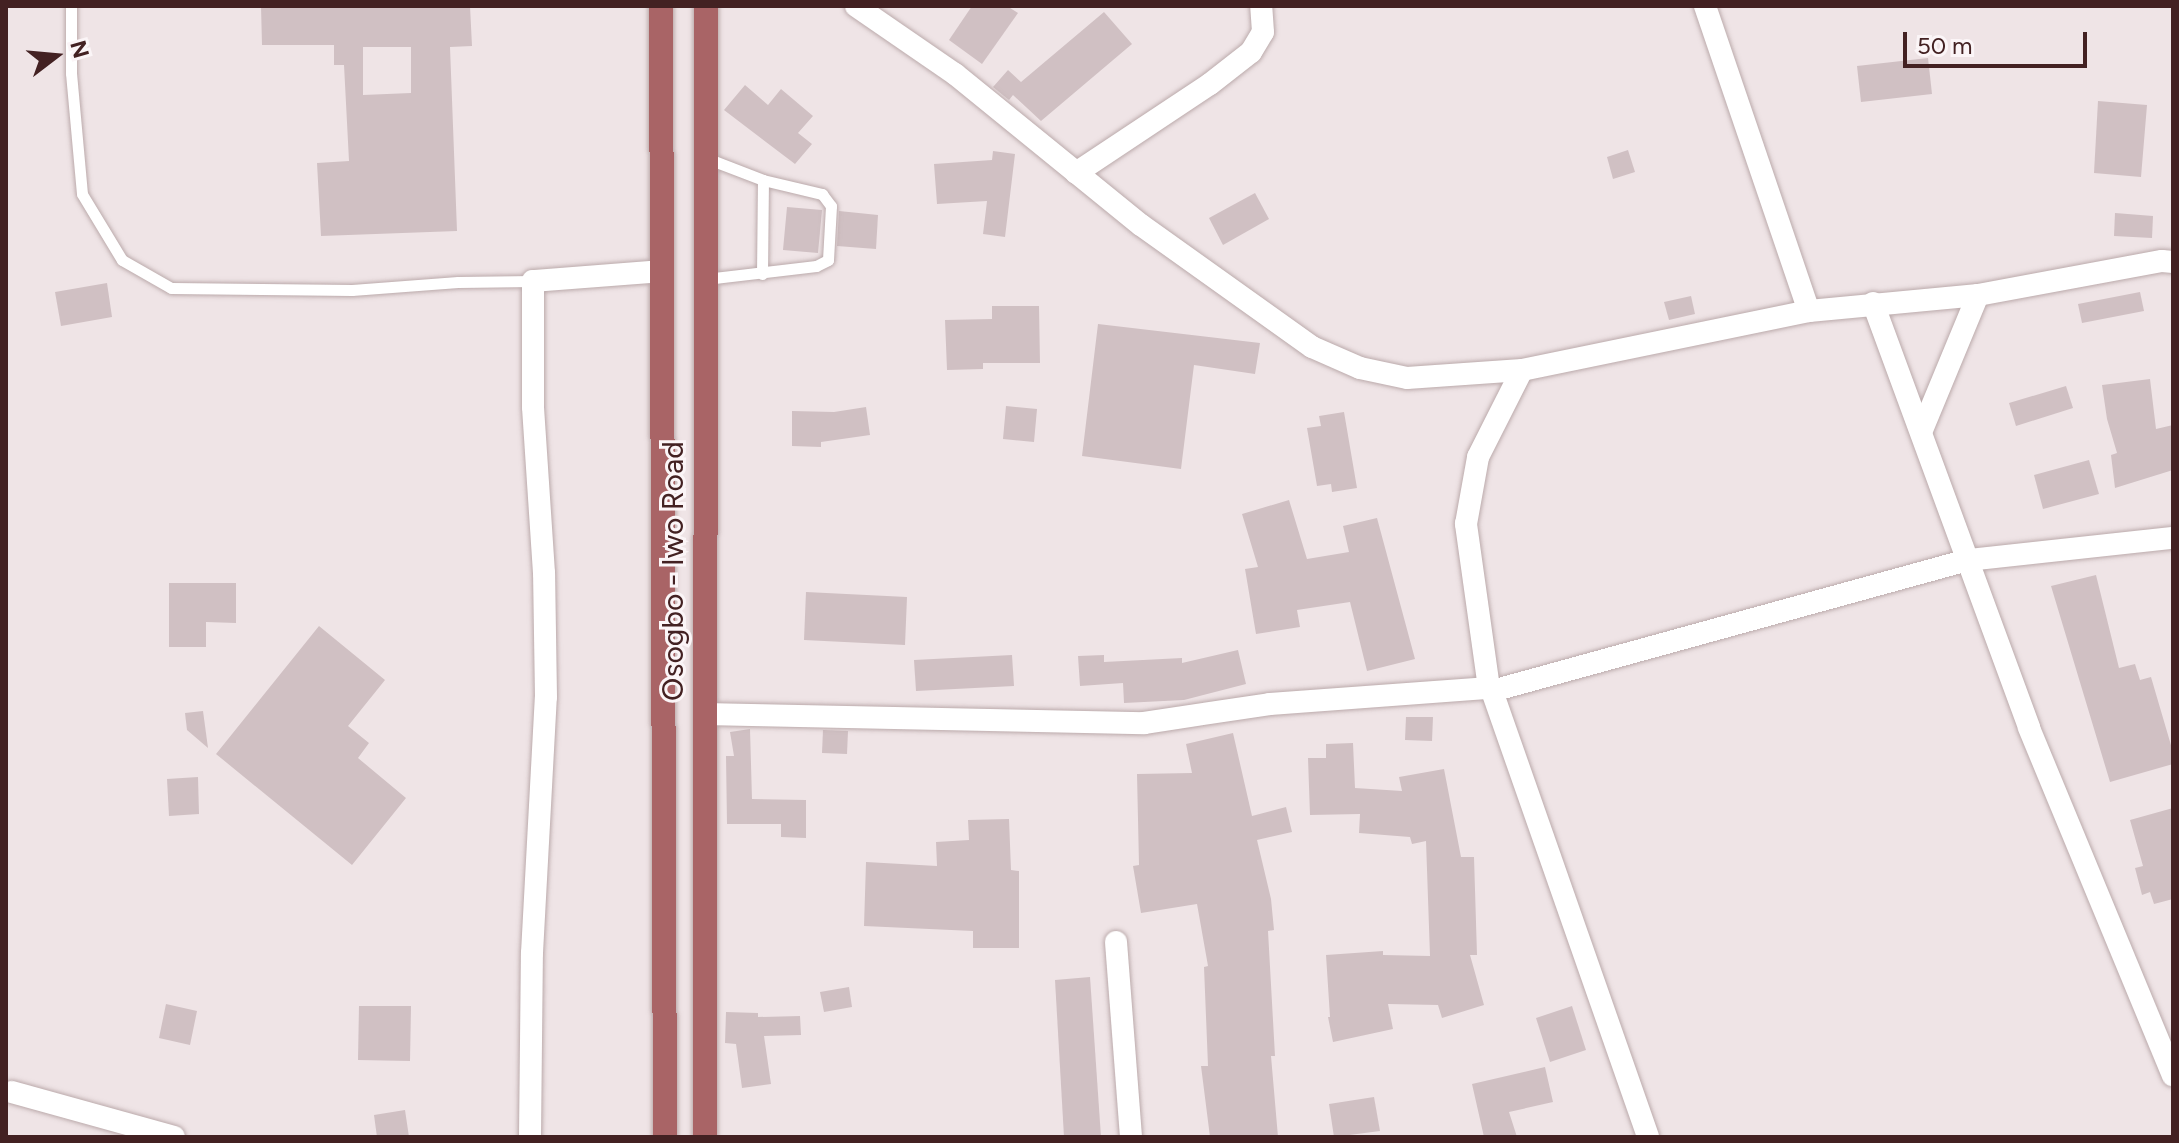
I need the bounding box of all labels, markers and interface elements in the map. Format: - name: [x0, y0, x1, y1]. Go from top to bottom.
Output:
- north arrow: [16, 16, 96, 96]
- scale bar: [1907, 16, 2091, 66]
- text: 50 m: [1917, 31, 1973, 60]
- text: N: [64, 37, 95, 61]
- street label: Osogbo - Iwo Road: [655, 441, 691, 701]

